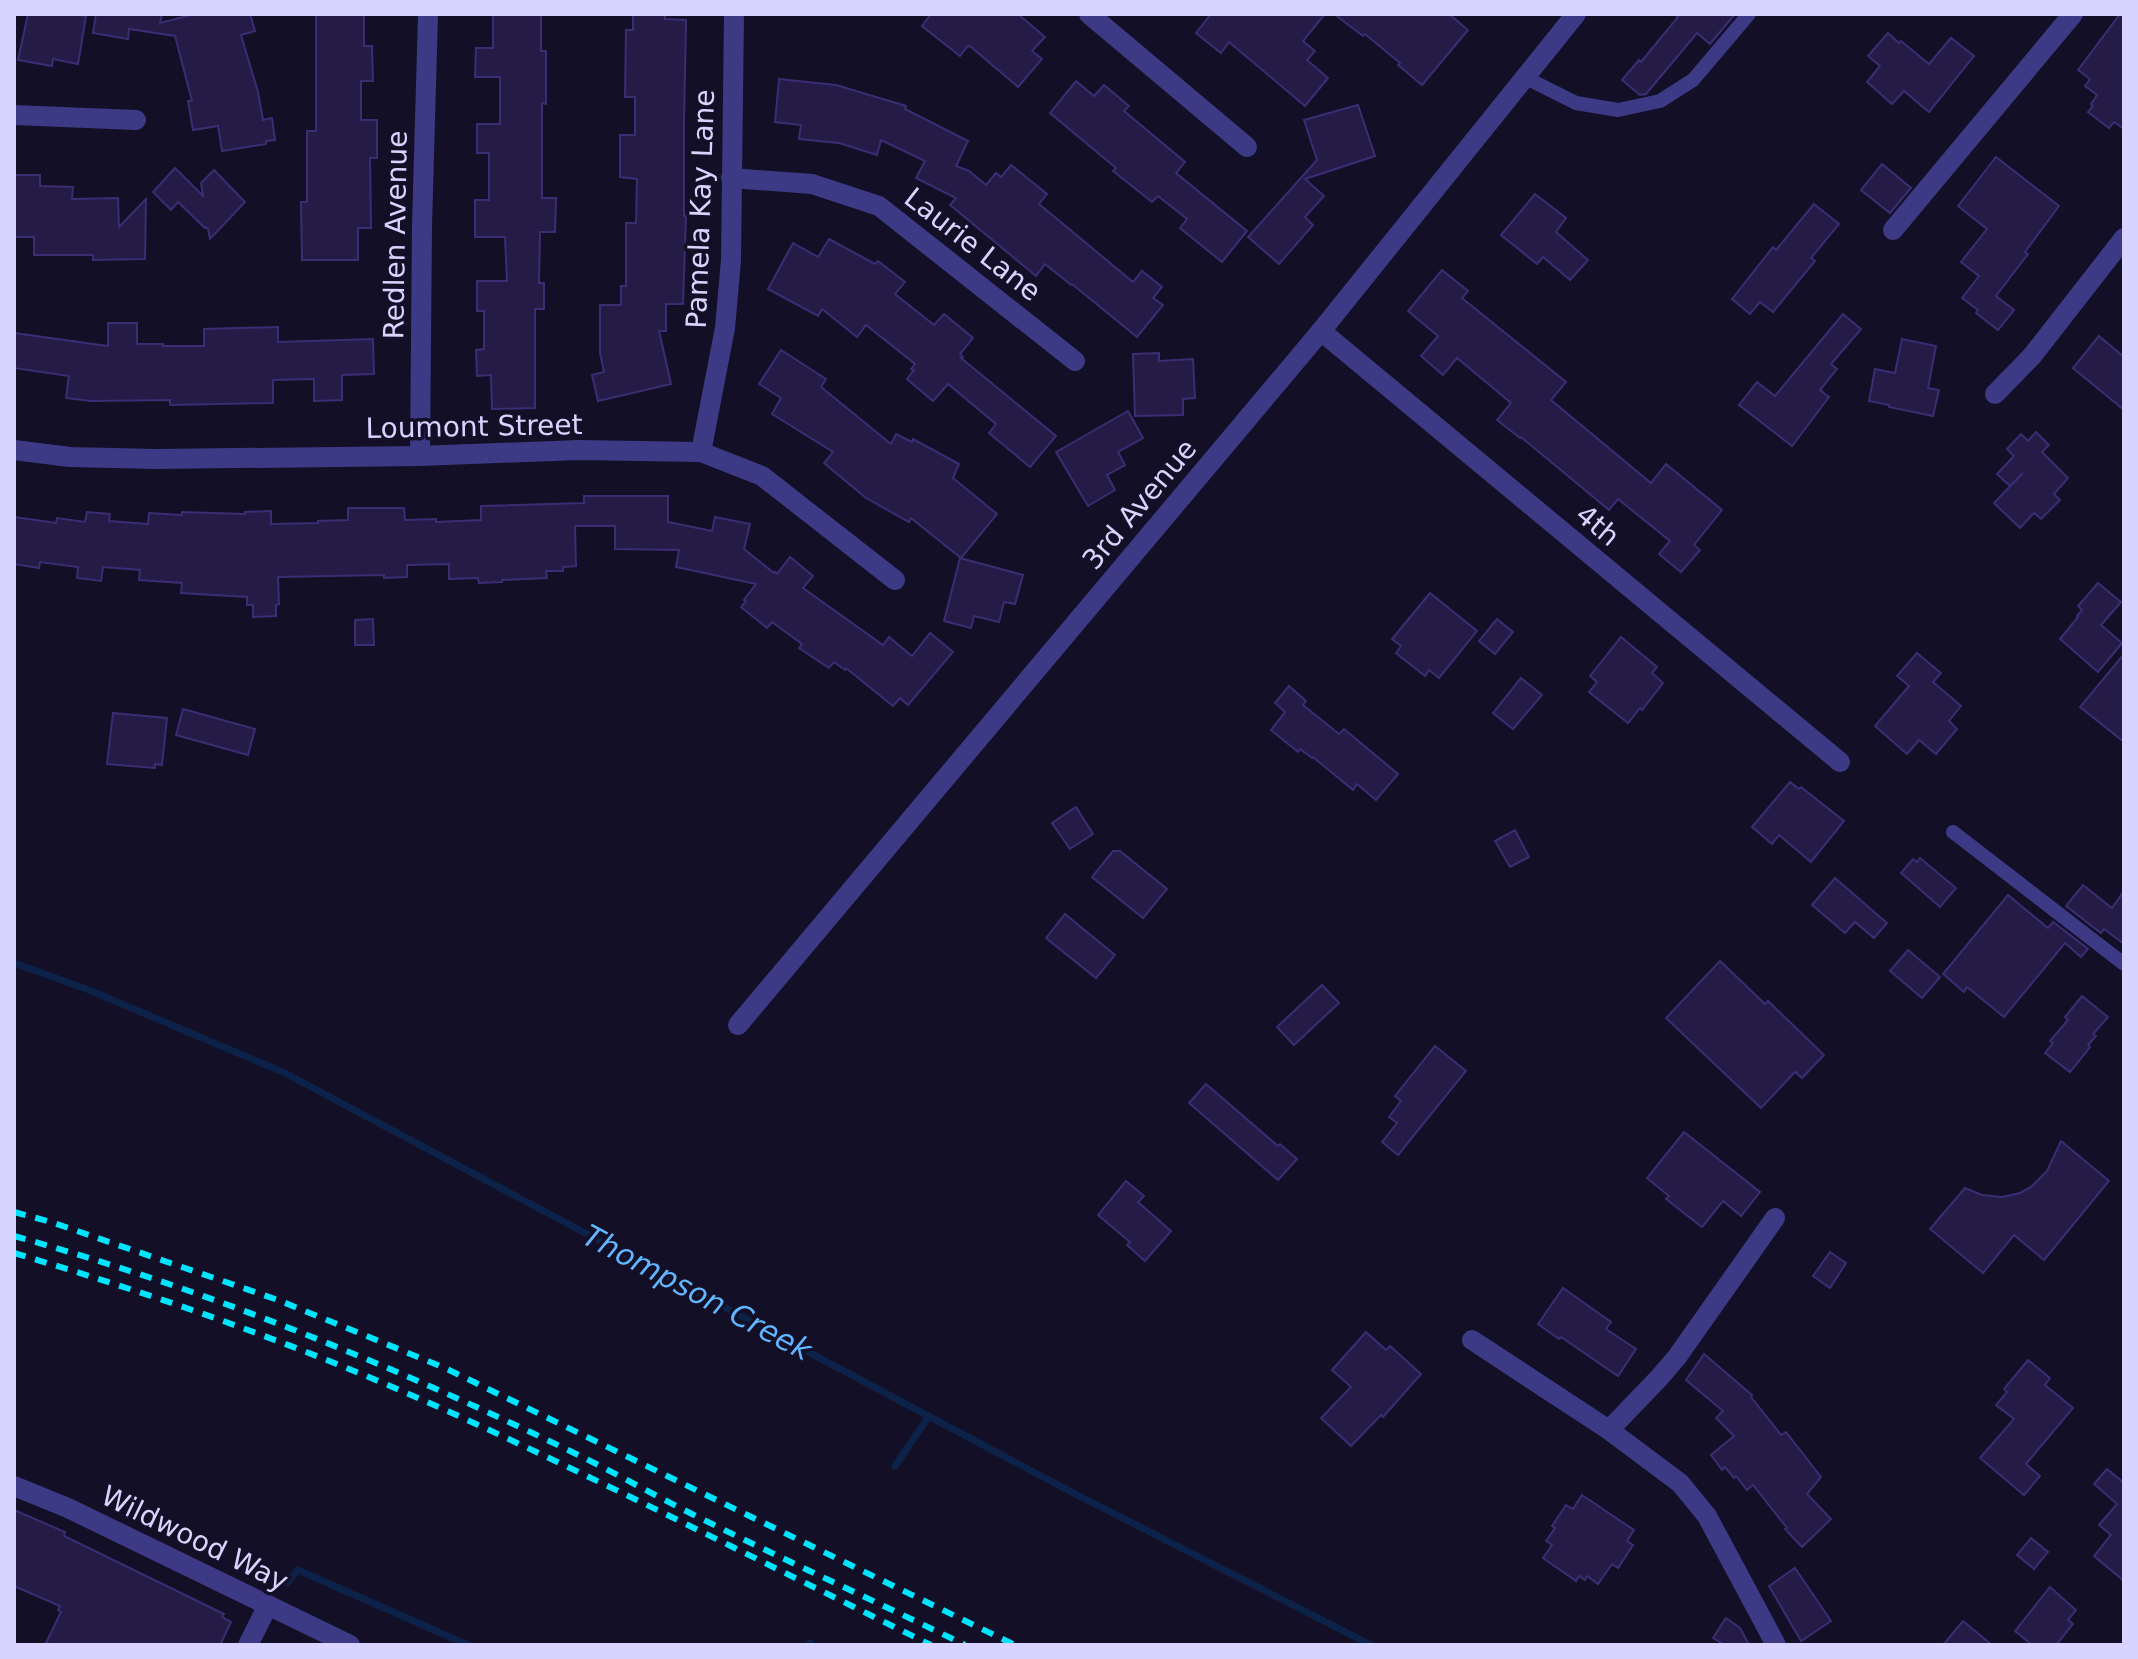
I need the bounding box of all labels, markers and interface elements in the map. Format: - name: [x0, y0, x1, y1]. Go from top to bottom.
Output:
- street label: Pamela Kay Lane: [680, 89, 721, 329]
- street label: Redlen Avenue: [377, 130, 414, 340]
- street label: Laurie Lane: [898, 181, 1047, 308]
- street label: Loumont Street: [365, 408, 583, 445]
- street label: 3rd Avenue: [1075, 433, 1203, 576]
- street label: 4th: [1569, 498, 1626, 553]
- water label: Thompson Creek: [577, 1217, 819, 1368]
- street label: Wildwood Way: [96, 1479, 294, 1598]

